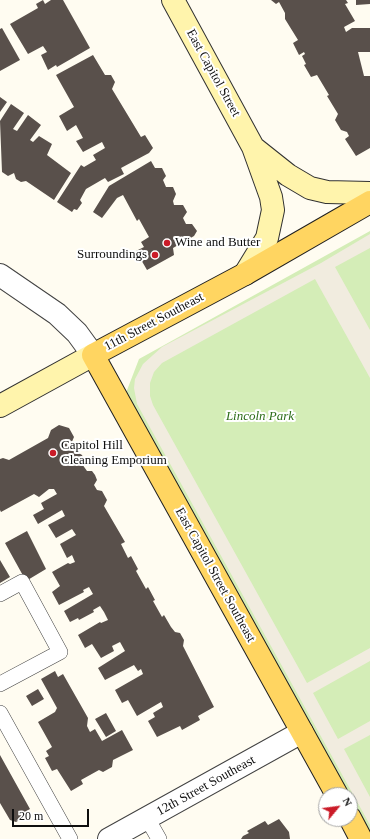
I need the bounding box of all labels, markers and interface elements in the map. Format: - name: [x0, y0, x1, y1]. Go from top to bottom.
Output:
- street label: East Capitol Street: [183, 27, 243, 119]
- place label: Wine and Butter: [175, 235, 260, 251]
- marker: Wine and Butter: [162, 238, 172, 248]
- place label: Surroundings: [77, 247, 147, 263]
- marker: Surroundings: [150, 250, 160, 260]
- street label: 11th Street Southeast: [102, 289, 206, 355]
- park label: Lincoln Park: [226, 409, 294, 425]
- place label: Capitol Hill Cleaning Emporium: [61, 438, 167, 469]
- marker: Capitol Hill Cleaning Emporium: [48, 448, 58, 458]
- street label: East Capitol Street Southeast: [172, 505, 258, 645]
- street label: 12th Street Southeast: [154, 752, 258, 820]
- north arrow: [318, 787, 358, 827]
- text: N: [340, 795, 355, 808]
- scale bar: [14, 801, 91, 827]
- text: 20 m: [19, 809, 43, 823]

